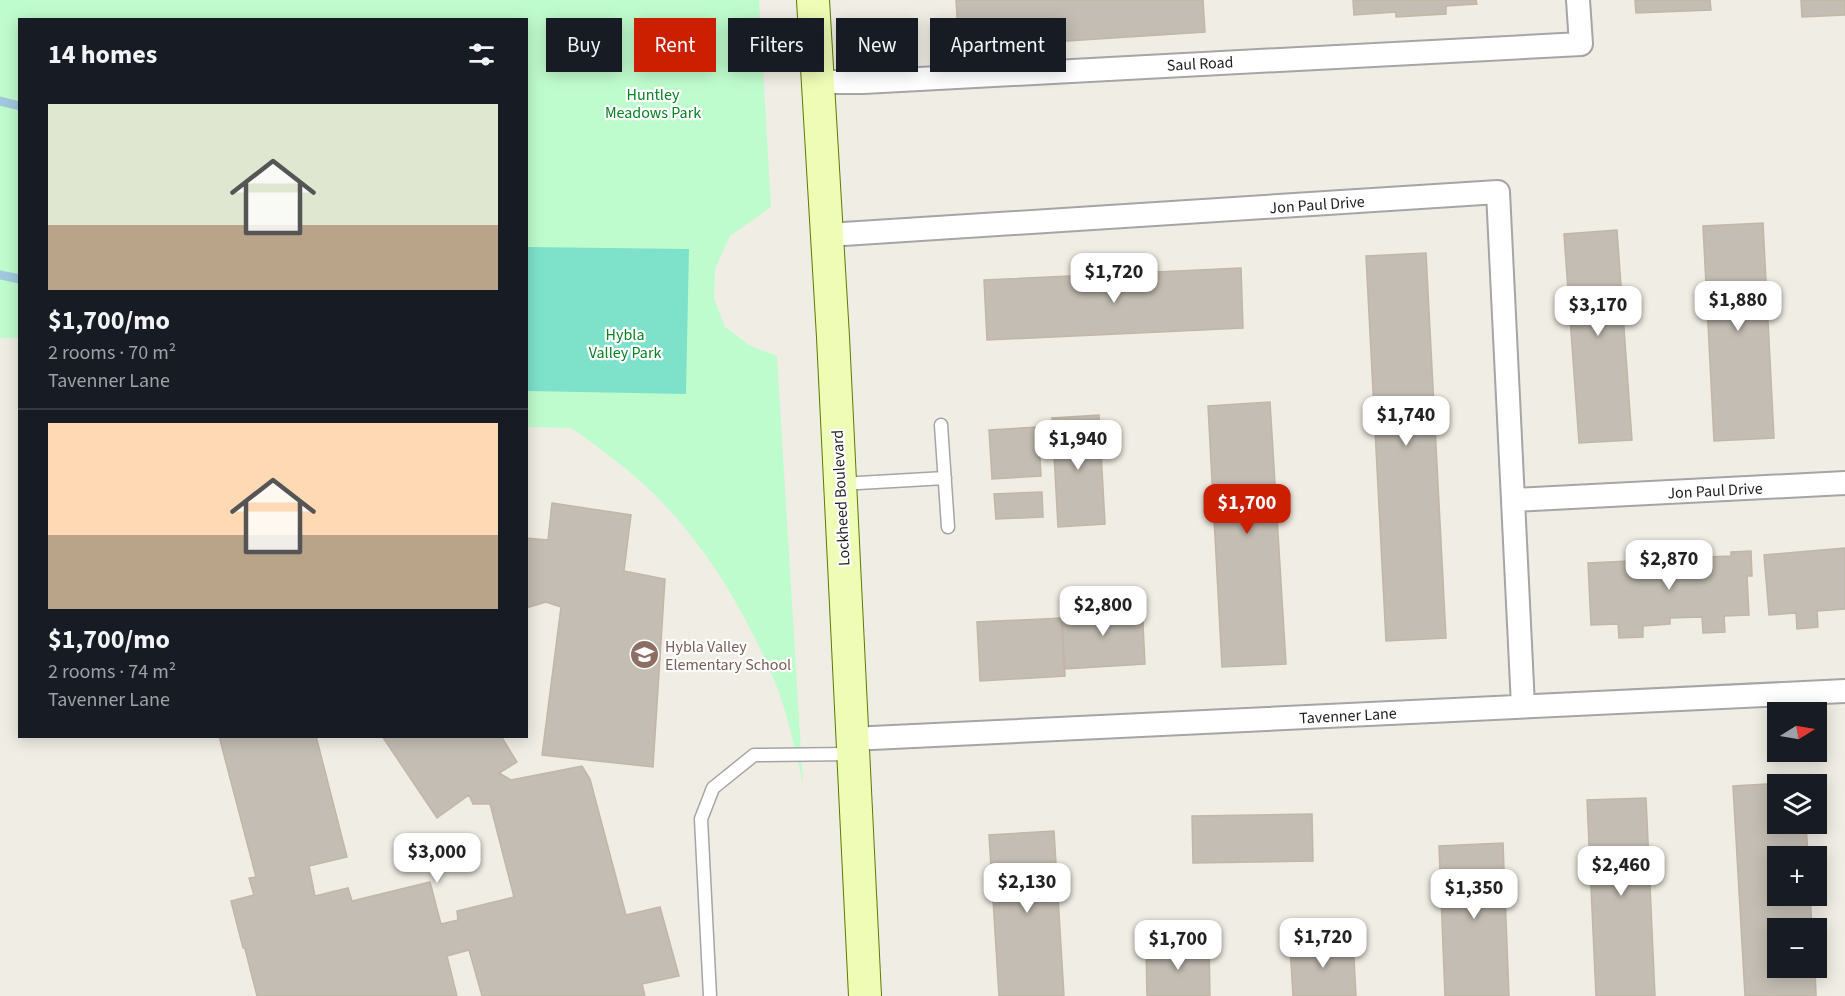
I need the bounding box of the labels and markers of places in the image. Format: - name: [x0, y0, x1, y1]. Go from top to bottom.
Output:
- pin: $1,720: [1065, 253, 1163, 304]
- pin: $1,880: [1689, 281, 1787, 332]
- pin: $3,170: [1549, 286, 1647, 337]
- pin: $1,740: [1357, 396, 1455, 447]
- pin: $1,940: [1029, 420, 1127, 471]
- pin: $1,700: [1198, 484, 1296, 535]
- pin: $2,870: [1620, 540, 1718, 591]
- pin: $2,800: [1054, 586, 1152, 637]
- place label: Hybla Valley Elementary School: [665, 636, 791, 676]
- school or university icon: Hybla Valley Elementary School: [628, 639, 660, 671]
- pin: $3,000: [388, 833, 486, 884]
- pin: $2,460: [1572, 846, 1670, 897]
- pin: $2,130: [978, 863, 1076, 914]
- pin: $1,350: [1425, 869, 1523, 920]
- pin: $1,720: [1274, 918, 1372, 969]
- pin: $1,700: [1129, 920, 1227, 971]

